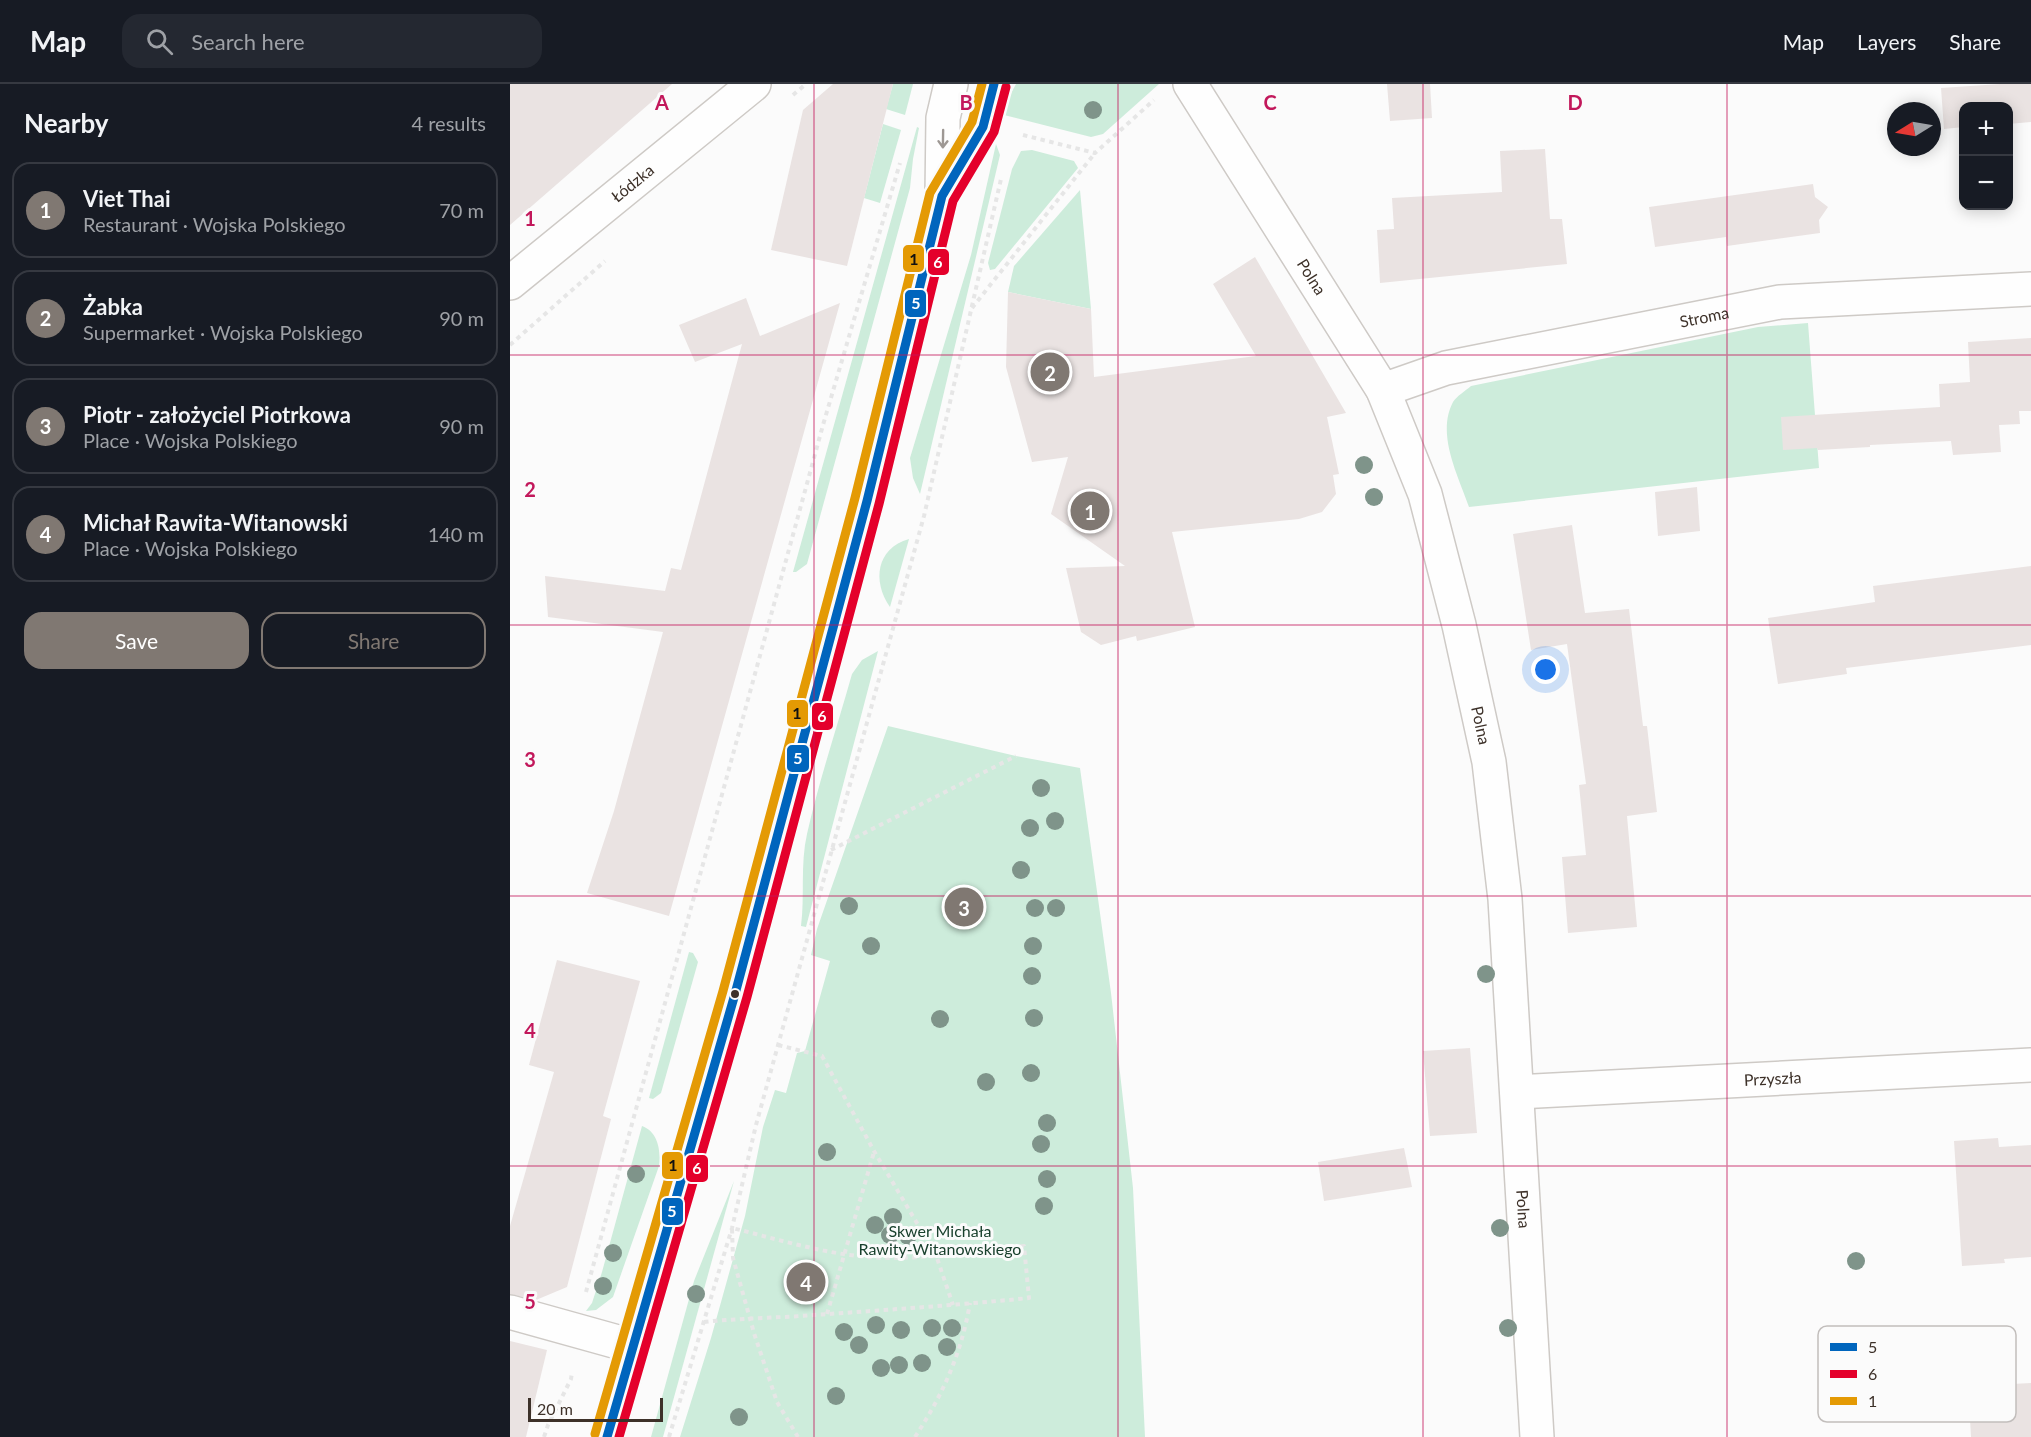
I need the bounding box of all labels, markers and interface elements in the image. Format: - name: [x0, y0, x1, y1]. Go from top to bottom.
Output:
- search box: [122, 14, 542, 68]
- text: Map: [30, 24, 86, 58]
- icon: search: [143, 25, 176, 58]
- text: Search here: [191, 28, 305, 55]
- text: Map: [1783, 29, 1824, 54]
- text: Layers: [1857, 29, 1916, 54]
- text: Share: [1949, 29, 2001, 54]
- text: A: [654, 90, 669, 114]
- text: B: [959, 90, 973, 114]
- text: C: [1263, 90, 1277, 114]
- text: D: [1567, 90, 1583, 114]
- north arrow: [1887, 102, 1941, 156]
- map controls: [1959, 102, 2013, 210]
- button: +: [1959, 102, 2013, 156]
- text: Nearby: [24, 107, 109, 139]
- text: 4 results: [411, 111, 486, 135]
- one-way arrow: [937, 129, 949, 149]
- button: −: [1959, 156, 2013, 210]
- street label: Łódzka: [607, 160, 657, 206]
- text: Viet Thai: [83, 185, 171, 212]
- text: 1: [40, 198, 51, 222]
- text: 70 m: [439, 198, 484, 222]
- text: 1: [524, 206, 536, 230]
- text: Restaurant · Wojska Polskiego: [83, 212, 346, 236]
- line badge: 1: [902, 244, 925, 273]
- line badge: 6: [927, 248, 950, 276]
- text: 1: [909, 249, 919, 268]
- text: 6: [933, 252, 943, 271]
- street label: Polna: [1294, 255, 1330, 298]
- line badge: 5: [904, 289, 927, 318]
- text: Żabka: [83, 293, 143, 320]
- text: 5: [911, 293, 921, 312]
- street label: Stroma: [1678, 302, 1730, 331]
- text: 2: [40, 306, 51, 330]
- text: 90 m: [439, 306, 484, 330]
- text: Supermarket · Wojska Polskiego: [83, 320, 363, 344]
- pin: 2: [1030, 350, 1070, 394]
- text: Piotr - założyciel Piotrkowa: [83, 401, 351, 428]
- text: 3: [40, 414, 51, 438]
- text: 90 m: [439, 414, 484, 438]
- text: Place · Wojska Polskiego: [83, 428, 298, 452]
- text: 2: [524, 477, 536, 501]
- pin: 1: [1070, 488, 1110, 534]
- text: Michał Rawita-Witanowski: [83, 509, 348, 536]
- text: 4: [40, 522, 51, 546]
- text: 140 m: [428, 522, 484, 546]
- text: Place · Wojska Polskiego: [83, 536, 298, 560]
- button: Save: [24, 612, 249, 669]
- button: Share: [261, 612, 486, 669]
- your location: [1531, 655, 1560, 684]
- line badge: 1: [786, 699, 809, 728]
- line badge: 6: [811, 702, 834, 731]
- text: 1: [792, 703, 802, 722]
- street label: Polna: [1468, 704, 1495, 746]
- text: 6: [817, 706, 827, 725]
- line badge: 5: [786, 744, 810, 773]
- text: 3: [524, 747, 536, 771]
- text: 5: [793, 748, 803, 767]
- pin: 3: [944, 884, 984, 930]
- unlabelled marker: [729, 988, 741, 1000]
- text: 4: [524, 1018, 536, 1042]
- street label: Przyszła: [1743, 1067, 1802, 1089]
- line badge: 1: [661, 1151, 684, 1180]
- line badge: 6: [685, 1154, 709, 1183]
- text: 1: [668, 1155, 678, 1174]
- text: 6: [692, 1158, 702, 1177]
- street label: Polna: [1513, 1189, 1535, 1229]
- line badge: 5: [661, 1197, 684, 1226]
- text: 5: [667, 1201, 677, 1220]
- park label: Skwer Michała Rawity-Witanowskiego: [859, 1221, 1021, 1258]
- pin: 4: [786, 1260, 826, 1304]
- text: 5: [524, 1289, 536, 1313]
- legend: [1818, 1326, 2016, 1422]
- text: 5: [1868, 1337, 1877, 1356]
- text: 6: [1868, 1364, 1877, 1383]
- text: 1: [1868, 1391, 1877, 1410]
- scale bar: [528, 1395, 663, 1422]
- text: 20 m: [537, 1399, 573, 1418]

